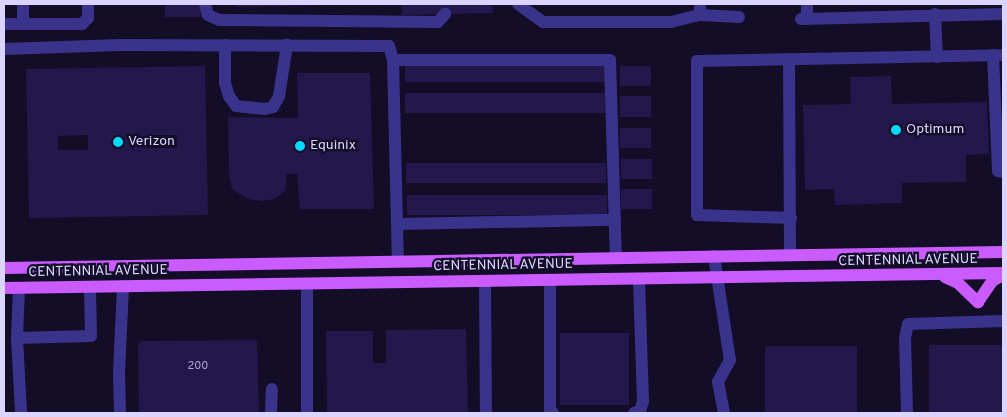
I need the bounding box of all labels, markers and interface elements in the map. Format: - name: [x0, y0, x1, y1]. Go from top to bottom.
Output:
- place label: Optimum: [906, 122, 964, 138]
- marker: Optimum: [890, 124, 902, 136]
- place label: Verizon: [128, 134, 175, 150]
- marker: Verizon: [112, 136, 124, 148]
- place label: Equinix: [310, 138, 356, 154]
- marker: Equinix: [294, 140, 306, 152]
- street label: CENTENNIAL AVENUE: [838, 251, 978, 271]
- street label: CENTENNIAL AVENUE: [433, 256, 573, 276]
- street label: CENTENNIAL AVENUE: [28, 262, 168, 282]
- house number: 200: [188, 359, 208, 373]

